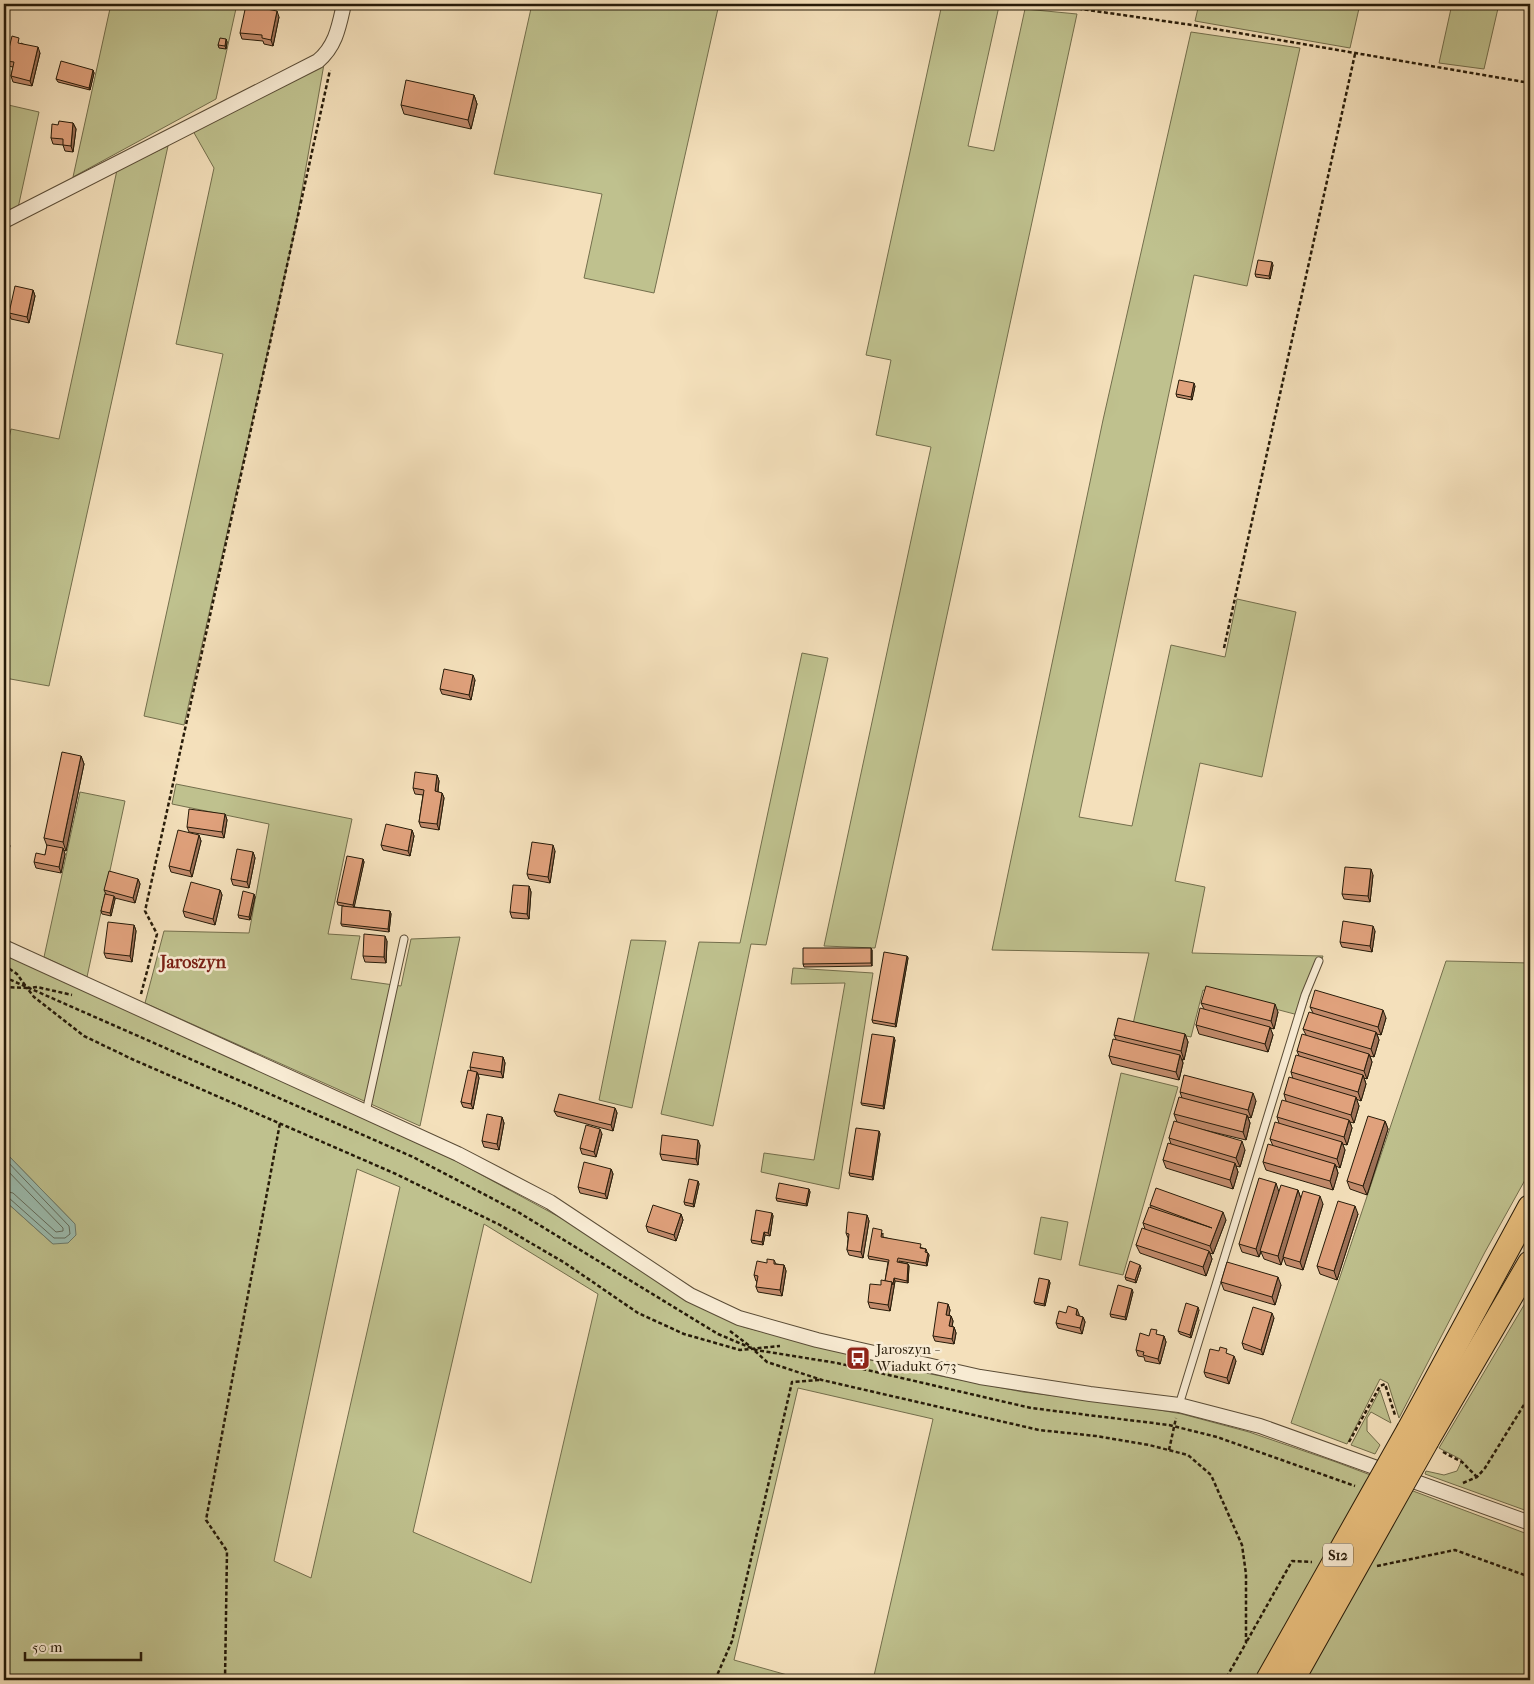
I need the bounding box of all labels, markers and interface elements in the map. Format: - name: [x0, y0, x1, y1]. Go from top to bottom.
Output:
- district label: Jaroszyn: [158, 952, 227, 973]
- place label: Jaroszyn - Wiadukt 673: [875, 1340, 956, 1375]
- bus stop icon: Jaroszyn - Wiadukt 673: [845, 1345, 871, 1371]
- road number: S12: [1323, 1544, 1353, 1566]
- scale bar: [25, 1629, 141, 1661]
- text: 50 m: [32, 1638, 63, 1656]

